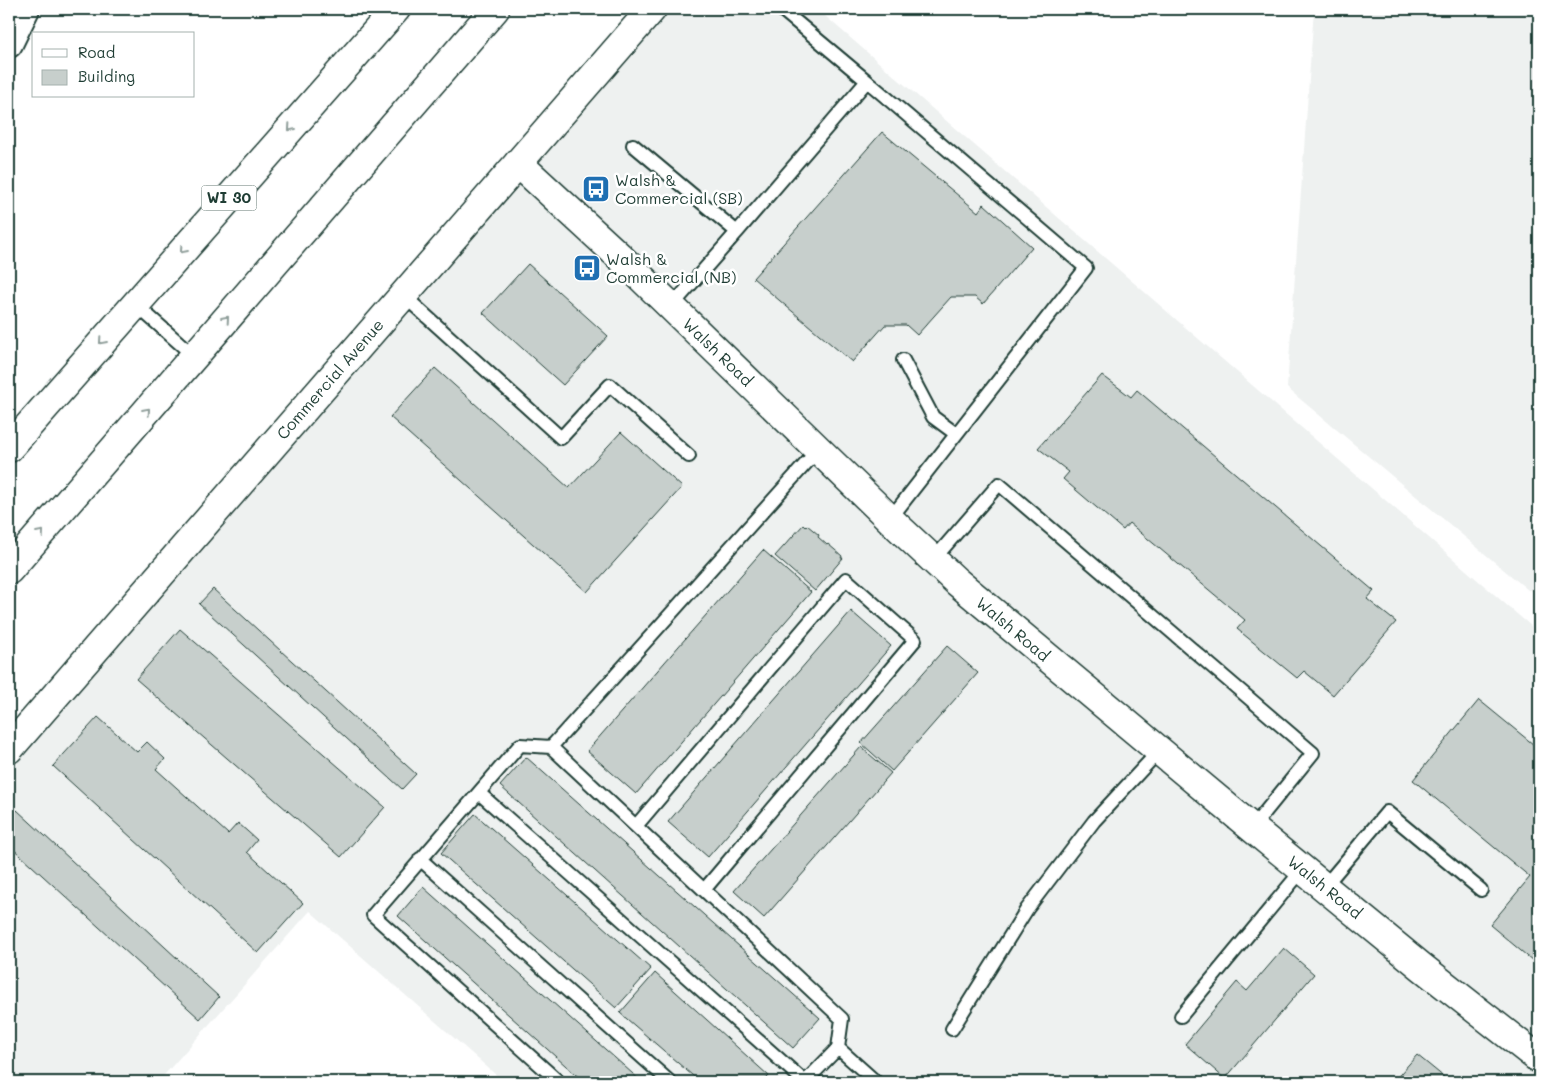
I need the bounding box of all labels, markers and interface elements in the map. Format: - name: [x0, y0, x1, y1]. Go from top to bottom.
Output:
- legend: [32, 32, 195, 98]
- text: Road: [78, 42, 115, 62]
- text: Building: [78, 66, 135, 86]
- one-way arrow: [287, 123, 296, 132]
- place label: Walsh & Commercial (SB): [615, 169, 743, 208]
- bus stop icon: Walsh & Commercial (SB): [581, 174, 611, 204]
- road number: WI 30: [202, 186, 256, 210]
- one-way arrow: [180, 244, 189, 253]
- place label: Walsh & Commercial (NB): [606, 248, 736, 287]
- bus stop icon: Walsh & Commercial (NB): [572, 253, 602, 283]
- street label: Walsh Road: [679, 313, 758, 390]
- street label: Commercial Avenue: [271, 314, 388, 443]
- one-way arrow: [221, 316, 230, 325]
- one-way arrow: [100, 335, 108, 344]
- one-way arrow: [141, 407, 150, 416]
- one-way arrow: [35, 530, 44, 539]
- street label: Walsh Road: [972, 592, 1054, 666]
- street label: Walsh Road: [1284, 850, 1367, 923]

